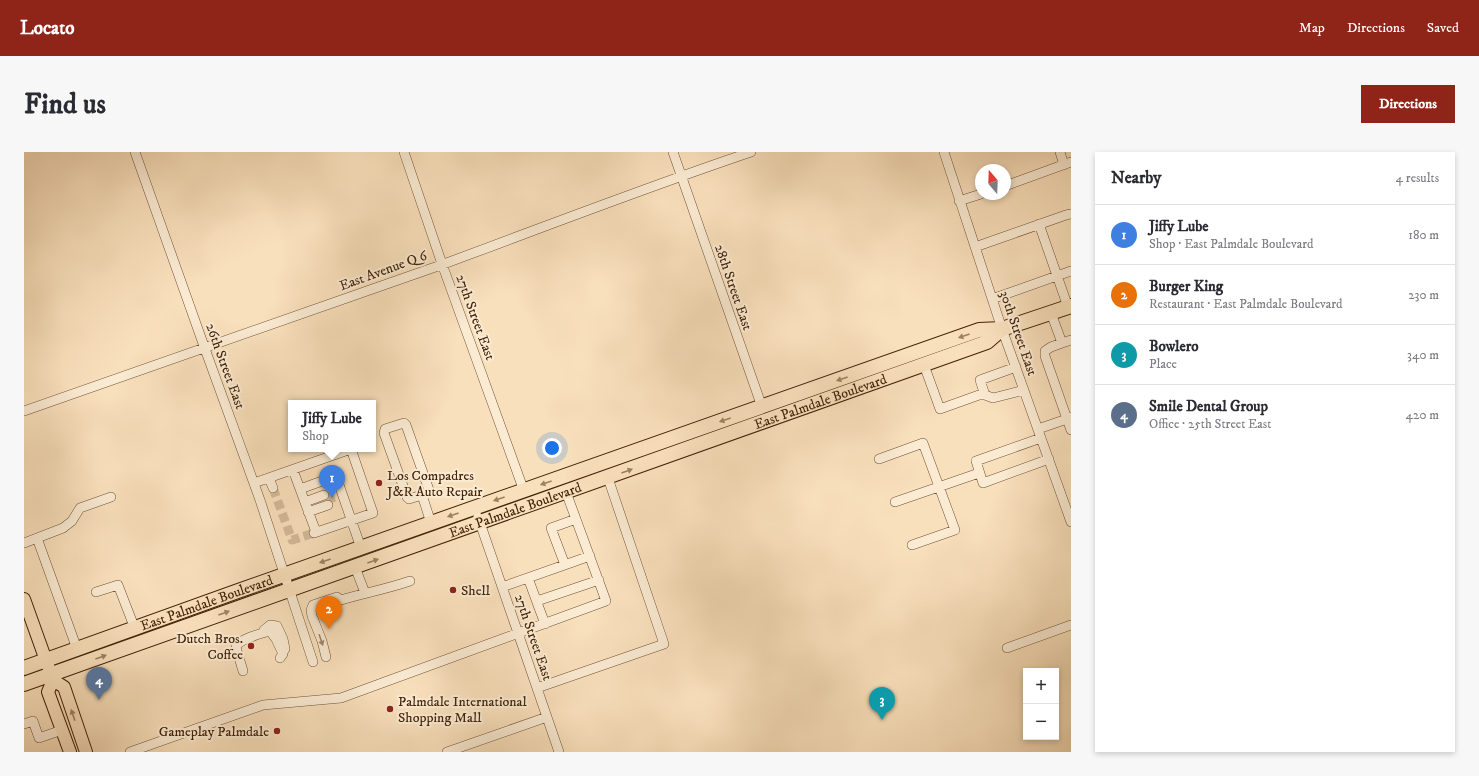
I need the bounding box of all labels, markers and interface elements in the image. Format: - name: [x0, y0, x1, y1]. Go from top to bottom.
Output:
- text: Locato: [20, 17, 75, 40]
- text: Map: [1299, 19, 1325, 37]
- text: Directions: [1347, 19, 1405, 37]
- text: Saved: [1427, 19, 1459, 37]
- button: Directions: [1361, 85, 1455, 123]
- text: Find us: [24, 87, 106, 122]
- north arrow: [975, 164, 1011, 200]
- text: Nearby: [1111, 167, 1161, 189]
- text: 4 results: [1396, 170, 1439, 186]
- text: Jiffy Lube: [1149, 217, 1209, 236]
- text: 1: [1122, 227, 1126, 243]
- text: 180 m: [1408, 227, 1439, 243]
- text: Shop · East Palmdale Boulevard: [1149, 236, 1314, 252]
- street label: 28th Street East: [710, 242, 756, 333]
- street label: East Avenue Q 6: [337, 246, 430, 295]
- street label: 27th Street East: [451, 272, 499, 363]
- text: Burger King: [1149, 277, 1223, 296]
- text: 2: [1121, 287, 1127, 303]
- text: 230 m: [1408, 287, 1439, 303]
- street label: 30th Street East: [995, 288, 1041, 379]
- text: Restaurant · East Palmdale Boulevard: [1149, 296, 1343, 312]
- street label: 26th Street East: [201, 321, 249, 412]
- one-way arrow: [958, 333, 970, 339]
- text: Bowlero: [1149, 337, 1199, 356]
- text: 3: [1122, 347, 1126, 363]
- text: 340 m: [1407, 347, 1439, 363]
- text: Place: [1149, 356, 1177, 372]
- street label: East Palmdale Boulevard: [752, 370, 889, 434]
- one-way arrow: [835, 376, 847, 382]
- text: Smile Dental Group: [1149, 397, 1268, 416]
- popup: [288, 400, 376, 452]
- text: 4: [1120, 407, 1128, 423]
- text: 420 m: [1406, 407, 1439, 423]
- text: Jiffy Lube: [302, 409, 362, 428]
- text: Office · 25th Street East: [1149, 416, 1271, 432]
- one-way arrow: [718, 417, 730, 423]
- text: Shop: [302, 428, 329, 444]
- your location: [542, 438, 562, 458]
- pin: 1: [319, 465, 345, 498]
- place label: Los Compadres J&R Auto Repair: [385, 467, 483, 501]
- one-way arrow: [622, 467, 634, 473]
- marker: Los Compadres J&R Auto Repair: [374, 478, 384, 488]
- street label: East Palmdale Boulevard: [447, 479, 584, 542]
- one-way arrow: [540, 480, 552, 486]
- one-way arrow: [493, 497, 505, 503]
- one-way arrow: [447, 513, 459, 519]
- one-way arrow: [318, 558, 330, 564]
- one-way arrow: [367, 558, 379, 564]
- street label: East Palmdale Boulevard: [138, 571, 276, 635]
- place label: Shell: [461, 582, 491, 600]
- marker: Shell: [448, 585, 458, 595]
- street label: 27th Street East: [510, 592, 556, 683]
- pin: 2: [316, 596, 342, 629]
- one-way arrow: [218, 610, 230, 616]
- place label: Dutch Bros. Coffee: [176, 630, 243, 664]
- one-way arrow: [318, 634, 324, 646]
- marker: Dutch Bros. Coffee: [246, 641, 256, 651]
- one-way arrow: [96, 654, 108, 660]
- pin: 4: [86, 667, 112, 700]
- map controls: [1023, 668, 1059, 740]
- button: +: [1023, 668, 1059, 704]
- pin: 3: [869, 687, 895, 720]
- place label: Palmdale International Shopping Mall: [398, 693, 528, 727]
- marker: Palmdale International Shopping Mall: [385, 704, 395, 714]
- button: −: [1023, 704, 1059, 740]
- one-way arrow: [70, 709, 76, 721]
- place label: Gameplay Palmdale: [159, 723, 269, 741]
- marker: Gameplay Palmdale: [272, 726, 282, 736]

